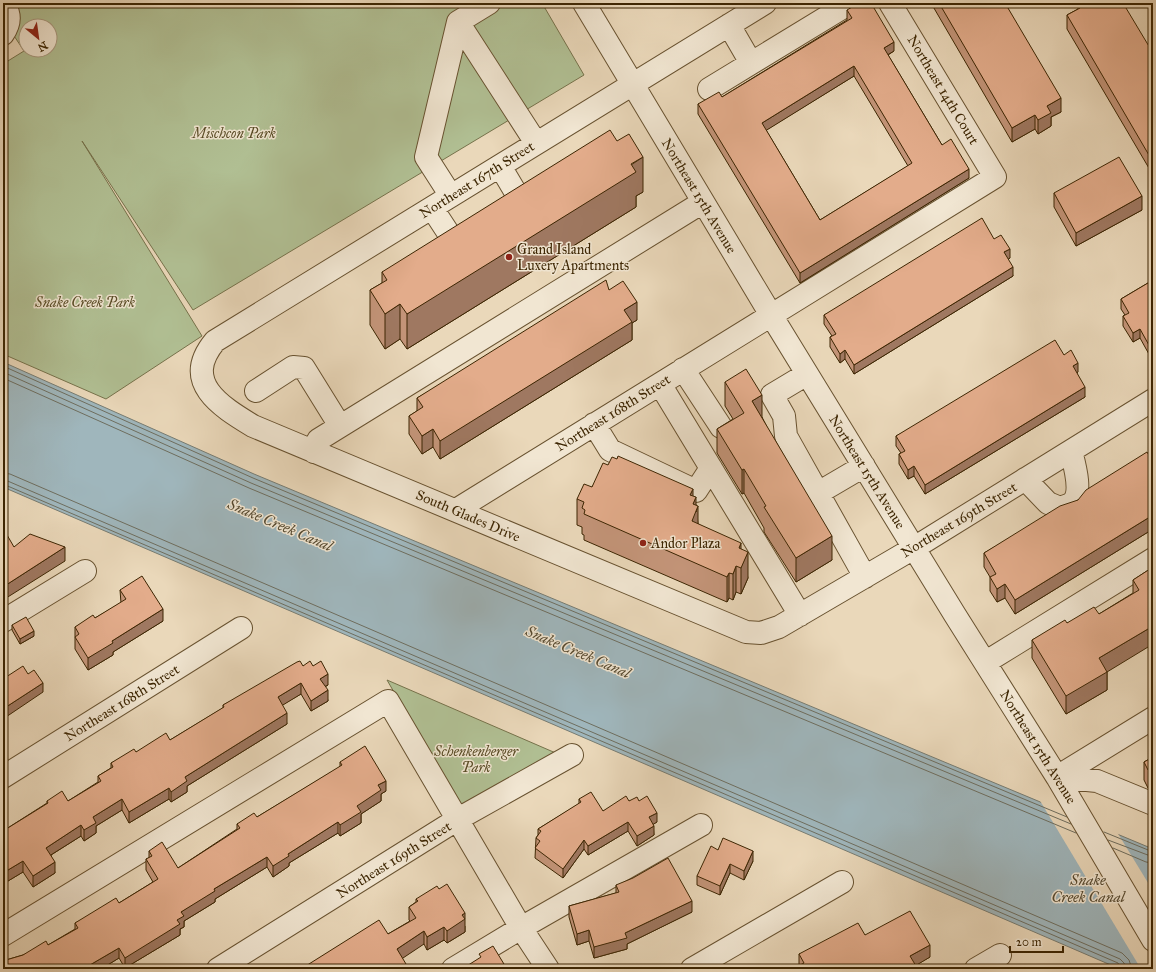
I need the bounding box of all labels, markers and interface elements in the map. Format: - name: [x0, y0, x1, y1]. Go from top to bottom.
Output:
- north arrow: [18, 18, 58, 58]
- street label: Northeast 14th Court: [904, 32, 982, 148]
- text: N: [35, 38, 50, 55]
- park label: Mischcon Park: [190, 125, 277, 142]
- street label: Northeast 15th Avenue: [658, 135, 740, 257]
- street label: Northeast 167th Street: [416, 138, 538, 222]
- place label: Grand Island Luxery Apartments: [517, 241, 629, 274]
- marker: Grand Island Luxery Apartments: [504, 252, 514, 262]
- park label: Snake Creek Park: [34, 294, 136, 311]
- street label: Northeast 168th Street: [552, 371, 674, 455]
- street label: Northeast 15th Avenue: [825, 412, 909, 532]
- street label: Northeast 169th Street: [898, 479, 1020, 561]
- street label: South Glades Drive: [413, 486, 523, 546]
- water label: Snake Creek Canal: [224, 494, 337, 556]
- place label: Andor Plaza: [650, 535, 721, 552]
- marker: Andor Plaza: [638, 538, 648, 548]
- water label: Snake Creek Canal: [522, 621, 635, 683]
- street label: Northeast 168th Street: [61, 661, 183, 745]
- street label: Northeast 15th Avenue: [996, 687, 1080, 807]
- park label: Schenkenberger Park: [433, 743, 519, 776]
- street label: Northeast 169th Street: [333, 818, 455, 902]
- water label: Snake Creek Canal: [1051, 871, 1127, 906]
- scale bar: [1010, 928, 1063, 954]
- text: 20 m: [1016, 935, 1042, 949]

